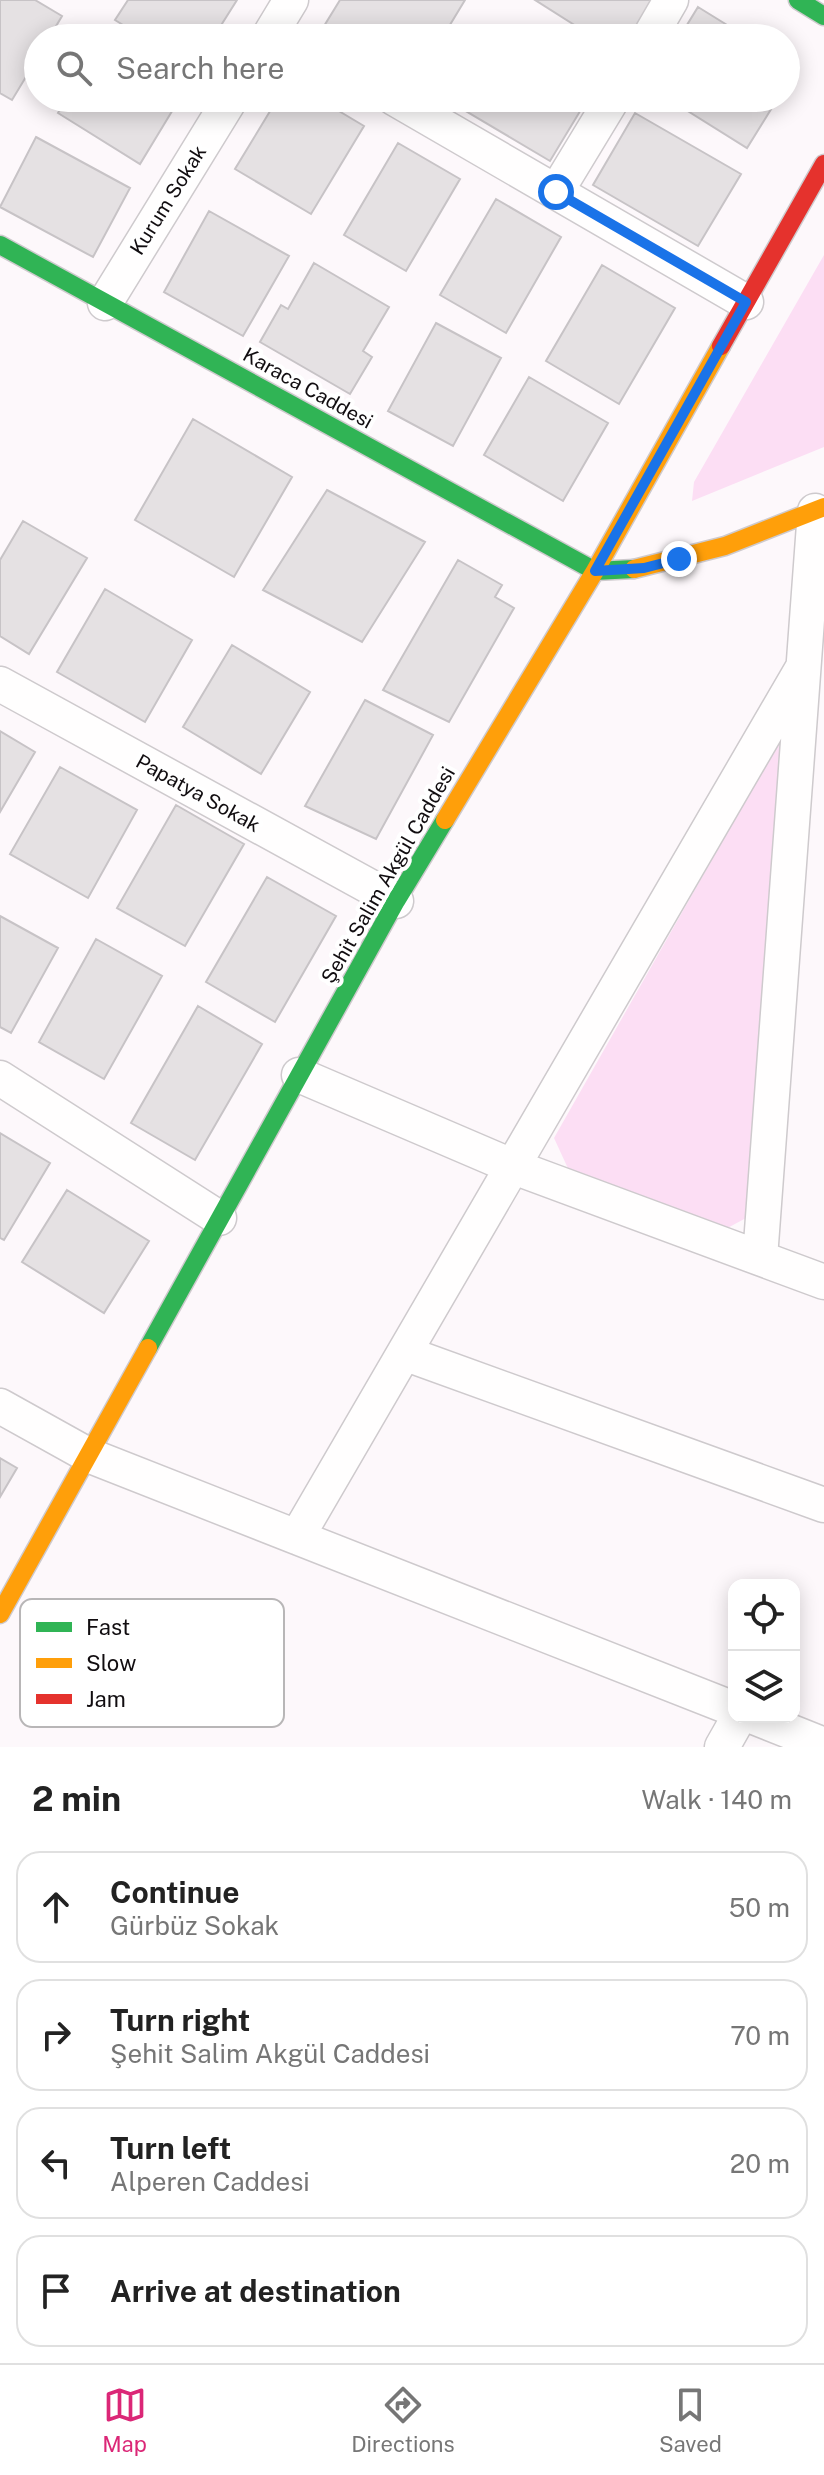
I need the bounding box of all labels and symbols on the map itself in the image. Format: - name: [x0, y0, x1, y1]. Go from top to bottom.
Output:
- street label: Kurum Sokak: [125, 141, 211, 259]
- route start: [538, 174, 574, 210]
- street label: Karaca Caddesi: [239, 342, 377, 434]
- route end: [661, 541, 697, 577]
- street label: Papatya Sokak: [132, 749, 264, 837]
- street label: Şehit Salim Akgül Caddesi: [316, 762, 460, 988]
- legend: [20, 1599, 284, 1727]
- text: Fast: [86, 1614, 130, 1640]
- text: Slow: [86, 1650, 136, 1676]
- text: Jam: [86, 1686, 126, 1712]

